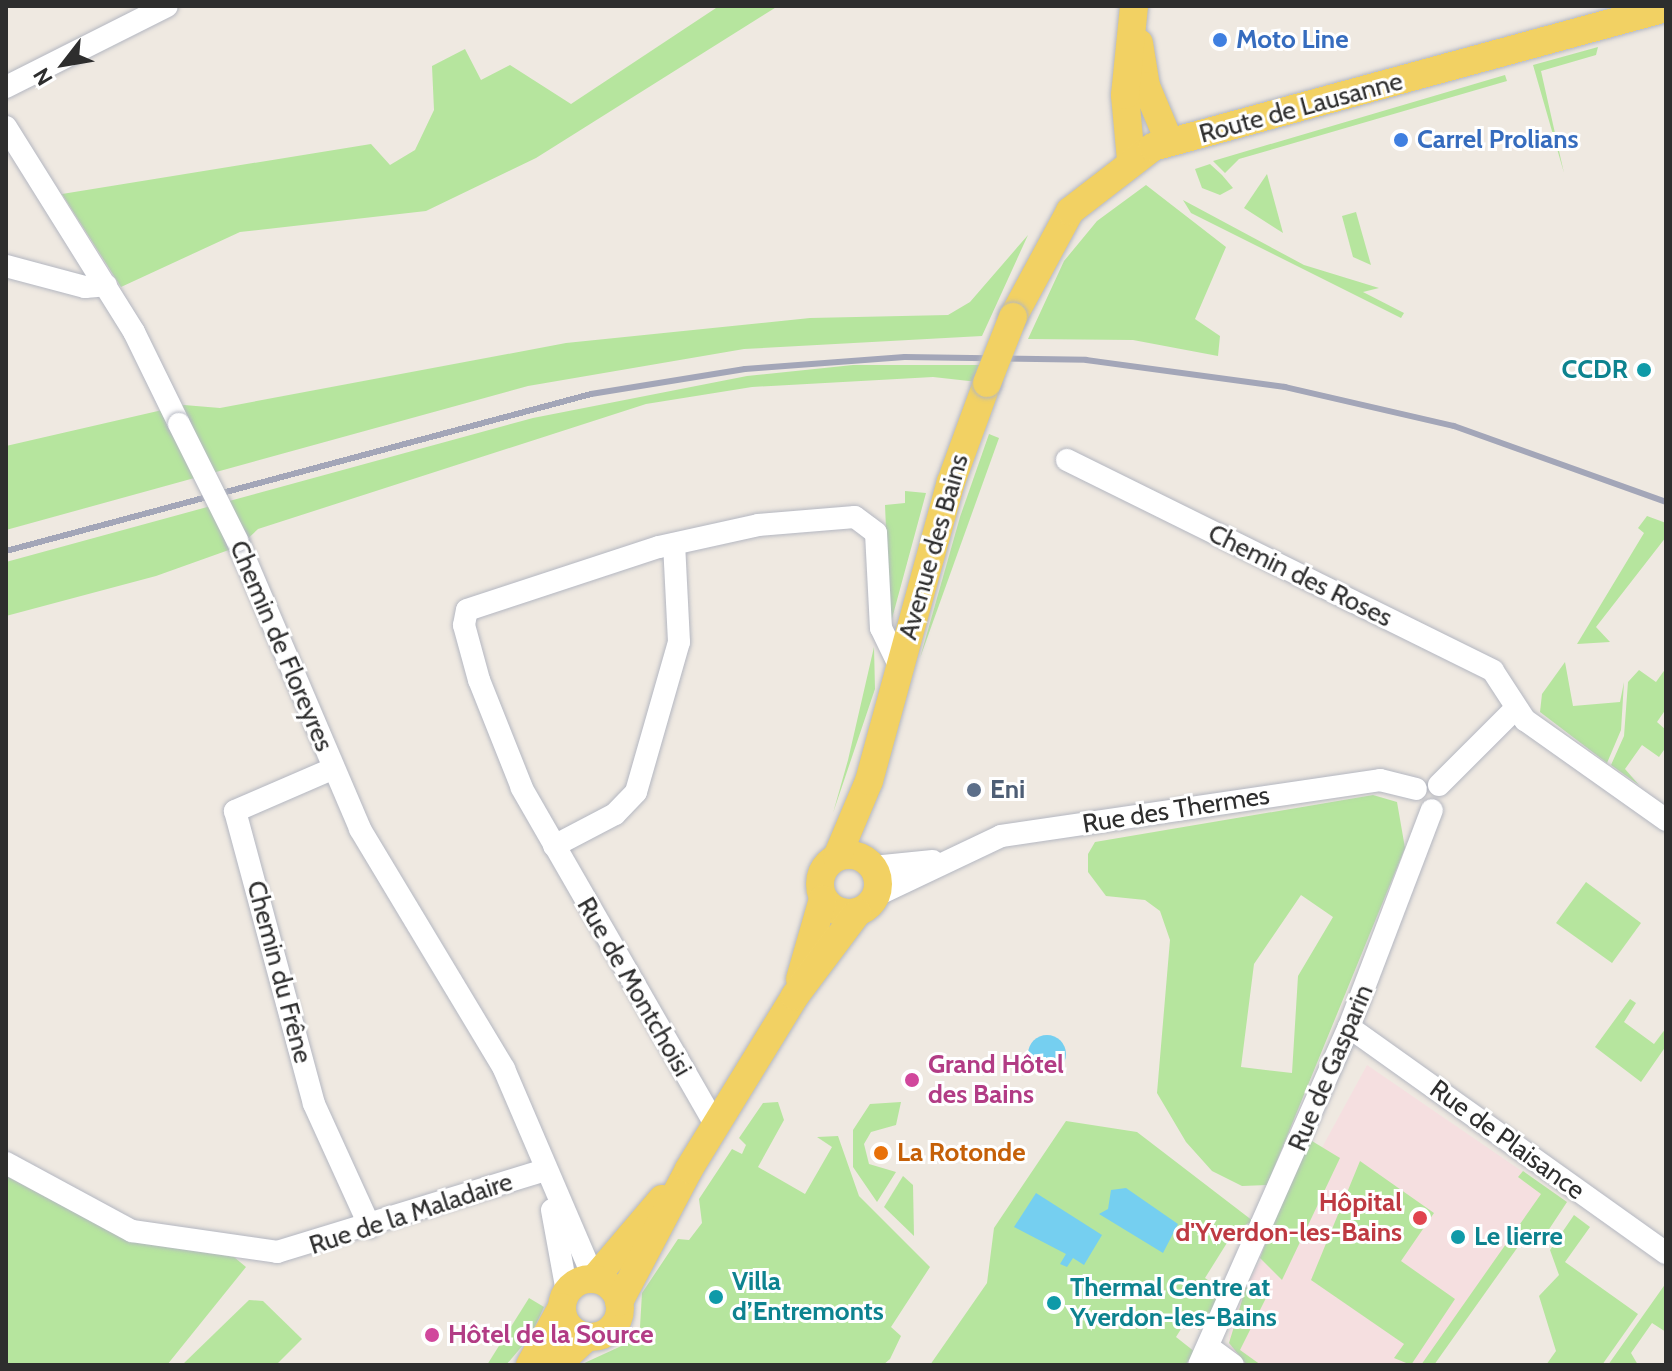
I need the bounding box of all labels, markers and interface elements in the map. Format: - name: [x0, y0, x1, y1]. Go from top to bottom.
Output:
- north arrow: [24, 24, 104, 104]
- place label: Moto Line: [1236, 24, 1349, 56]
- marker: Moto Line: [1211, 31, 1229, 49]
- text: N: [27, 63, 59, 90]
- street label: Route de Lausanne: [1196, 66, 1406, 150]
- place label: Carrel Prolians: [1417, 124, 1579, 156]
- marker: Carrel Prolians: [1392, 131, 1410, 149]
- place label: CCDR: [1562, 354, 1628, 386]
- marker: CCDR: [1635, 361, 1653, 379]
- street label: Avenue des Bains: [893, 451, 975, 643]
- street label: Chemin des Roses: [1203, 518, 1397, 634]
- street label: Chemin de Floreyres: [223, 536, 339, 756]
- place label: Eni: [990, 774, 1025, 806]
- street label: Rue des Thermes: [1080, 780, 1272, 840]
- marker: Eni: [965, 781, 983, 799]
- street label: Chemin du Frêne: [240, 877, 318, 1067]
- street label: Rue de Montchoisi: [570, 892, 698, 1082]
- street label: Rue de Gasparin: [1282, 980, 1380, 1156]
- place label: Grand Hôtel des Bains: [928, 1049, 1064, 1110]
- marker: Grand Hôtel des Bains: [903, 1071, 921, 1089]
- street label: Rue de Plaisance: [1424, 1074, 1590, 1206]
- place label: La Rotonde: [897, 1137, 1026, 1169]
- marker: La Rotonde: [872, 1144, 890, 1162]
- street label: Rue de la Maladaire: [305, 1166, 517, 1262]
- place label: Hôpital d'Yverdon-les-Bains: [1176, 1187, 1402, 1248]
- marker: Hôpital d'Yverdon-les-Bains: [1409, 1207, 1431, 1229]
- place label: Le lierre: [1474, 1221, 1563, 1253]
- marker: Le lierre: [1449, 1228, 1467, 1246]
- place label: Villa d’Entremonts: [732, 1266, 884, 1328]
- place label: Thermal Centre at Yverdon-les-Bains: [1070, 1272, 1277, 1334]
- marker: Villa d’Entremonts: [707, 1288, 725, 1306]
- marker: Thermal Centre at Yverdon-les-Bains: [1045, 1294, 1063, 1312]
- place label: Hôtel de la Source: [448, 1319, 654, 1351]
- marker: Hôtel de la Source: [423, 1326, 441, 1344]

